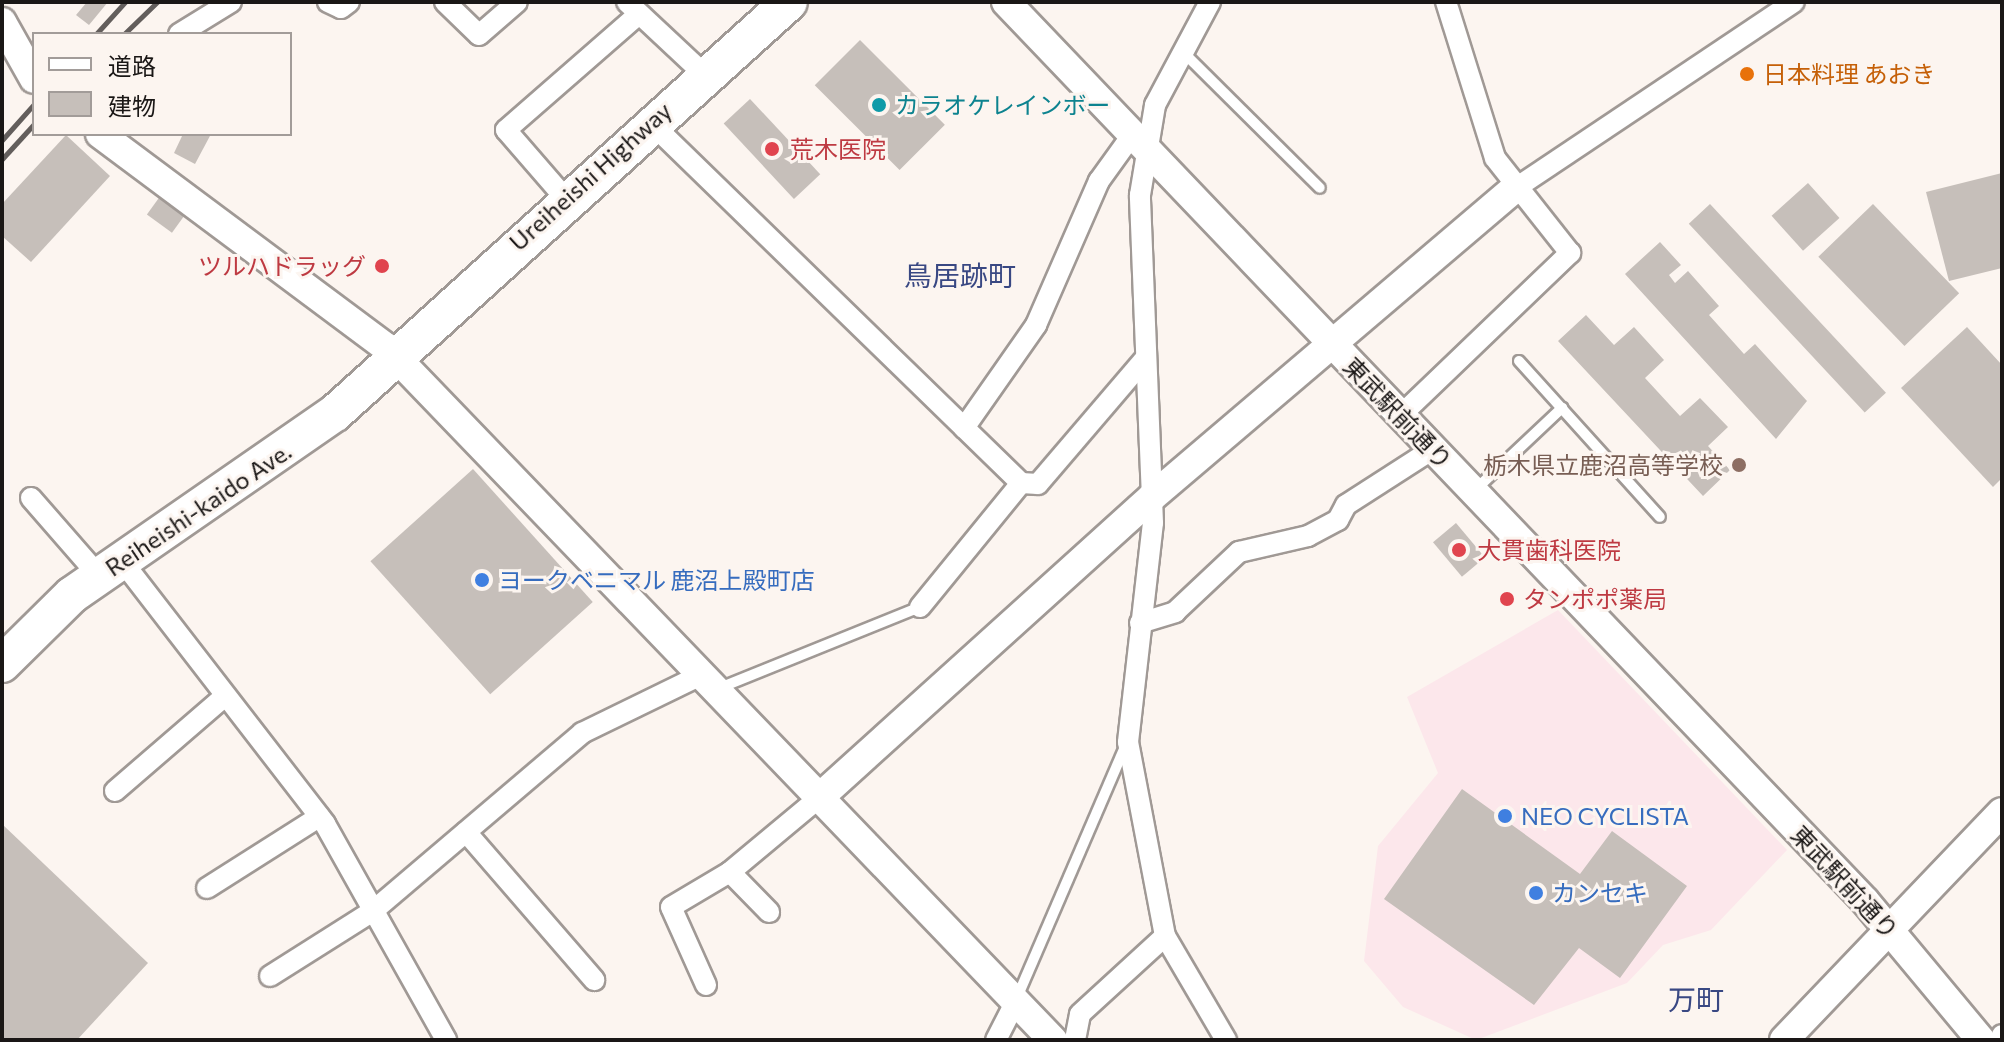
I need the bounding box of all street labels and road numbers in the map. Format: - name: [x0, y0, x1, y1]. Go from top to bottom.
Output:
- street label: Ureiheishi Highway: [503, 96, 677, 256]
- street label: 東武駅前通り: [1338, 351, 1458, 475]
- street label: Reiheishi-kaido Ave.: [100, 436, 296, 582]
- street label: 東武駅前通り: [1785, 820, 1905, 944]

